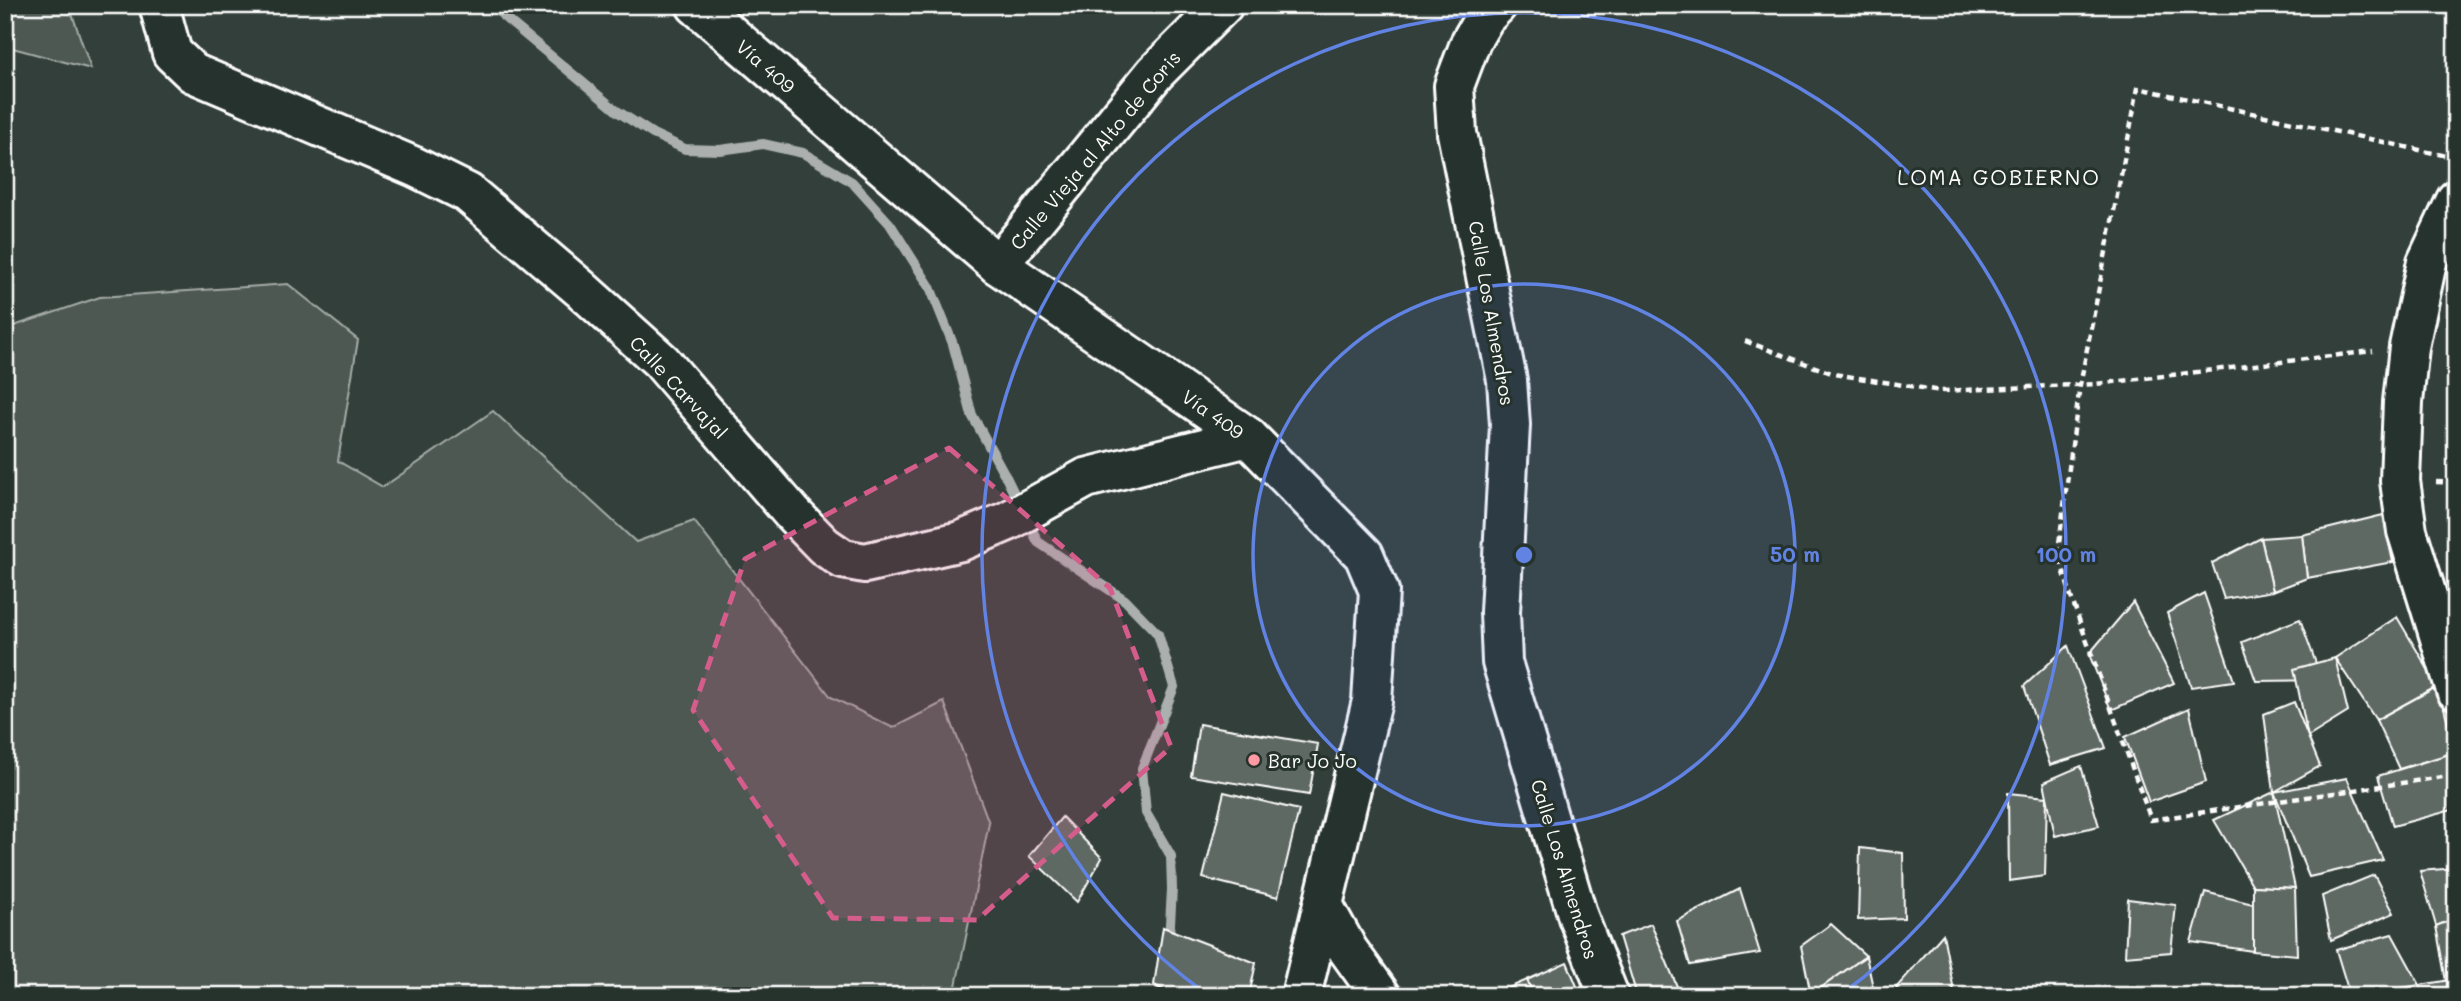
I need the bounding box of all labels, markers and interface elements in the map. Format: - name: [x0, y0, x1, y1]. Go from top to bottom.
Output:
- street label: Vía 409: [731, 34, 801, 98]
- street label: Calle Vieja al Alto de Coris: [1004, 45, 1186, 255]
- district label: LOMA GOBIERNO: [1897, 163, 2101, 190]
- street label: Calle Los Almendros: [1463, 219, 1521, 407]
- street label: Calle Carvajal: [625, 330, 733, 444]
- street label: Vía 409: [1177, 384, 1249, 444]
- text: 50 m: [1770, 540, 1820, 567]
- text: 100 m: [2036, 540, 2096, 567]
- centre of rings: [1512, 543, 1536, 567]
- place label: Bar Jo Jo: [1268, 748, 1357, 773]
- marker: Bar Jo Jo: [1246, 752, 1262, 768]
- street label: Calle Los Almendros: [1526, 776, 1604, 962]

